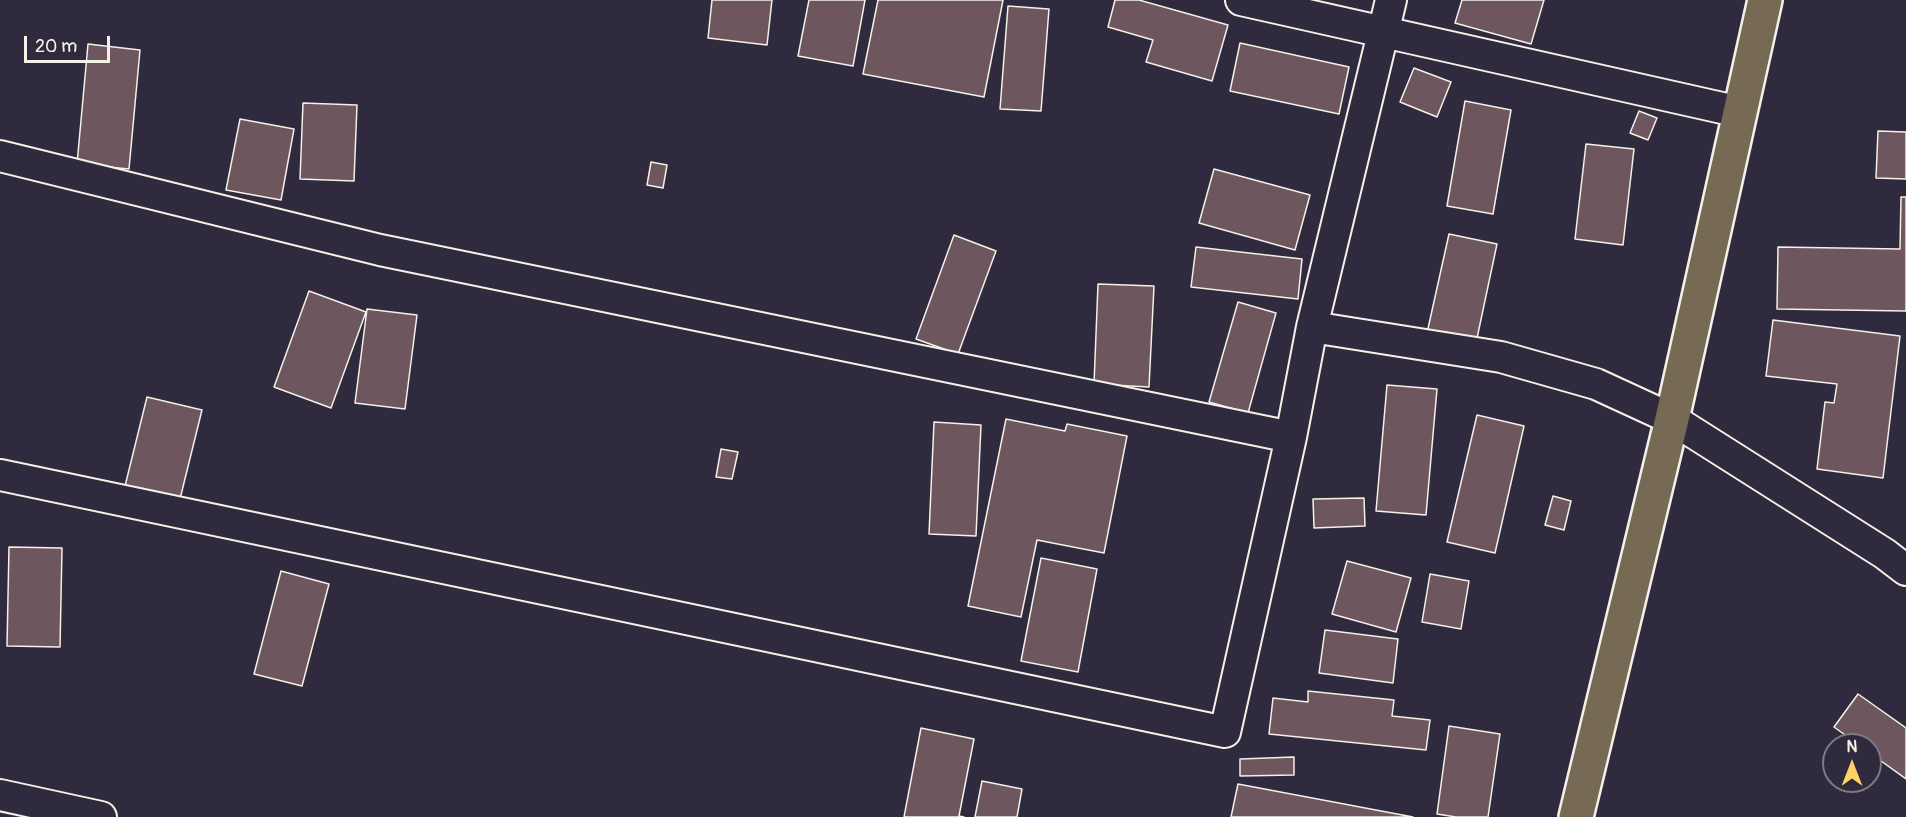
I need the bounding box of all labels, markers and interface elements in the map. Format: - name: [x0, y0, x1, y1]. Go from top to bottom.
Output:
- scale bar: [27, 24, 112, 62]
- text: 20 m: [35, 35, 77, 58]
- north arrow: [1822, 733, 1882, 793]
- text: N: [1847, 737, 1857, 757]

